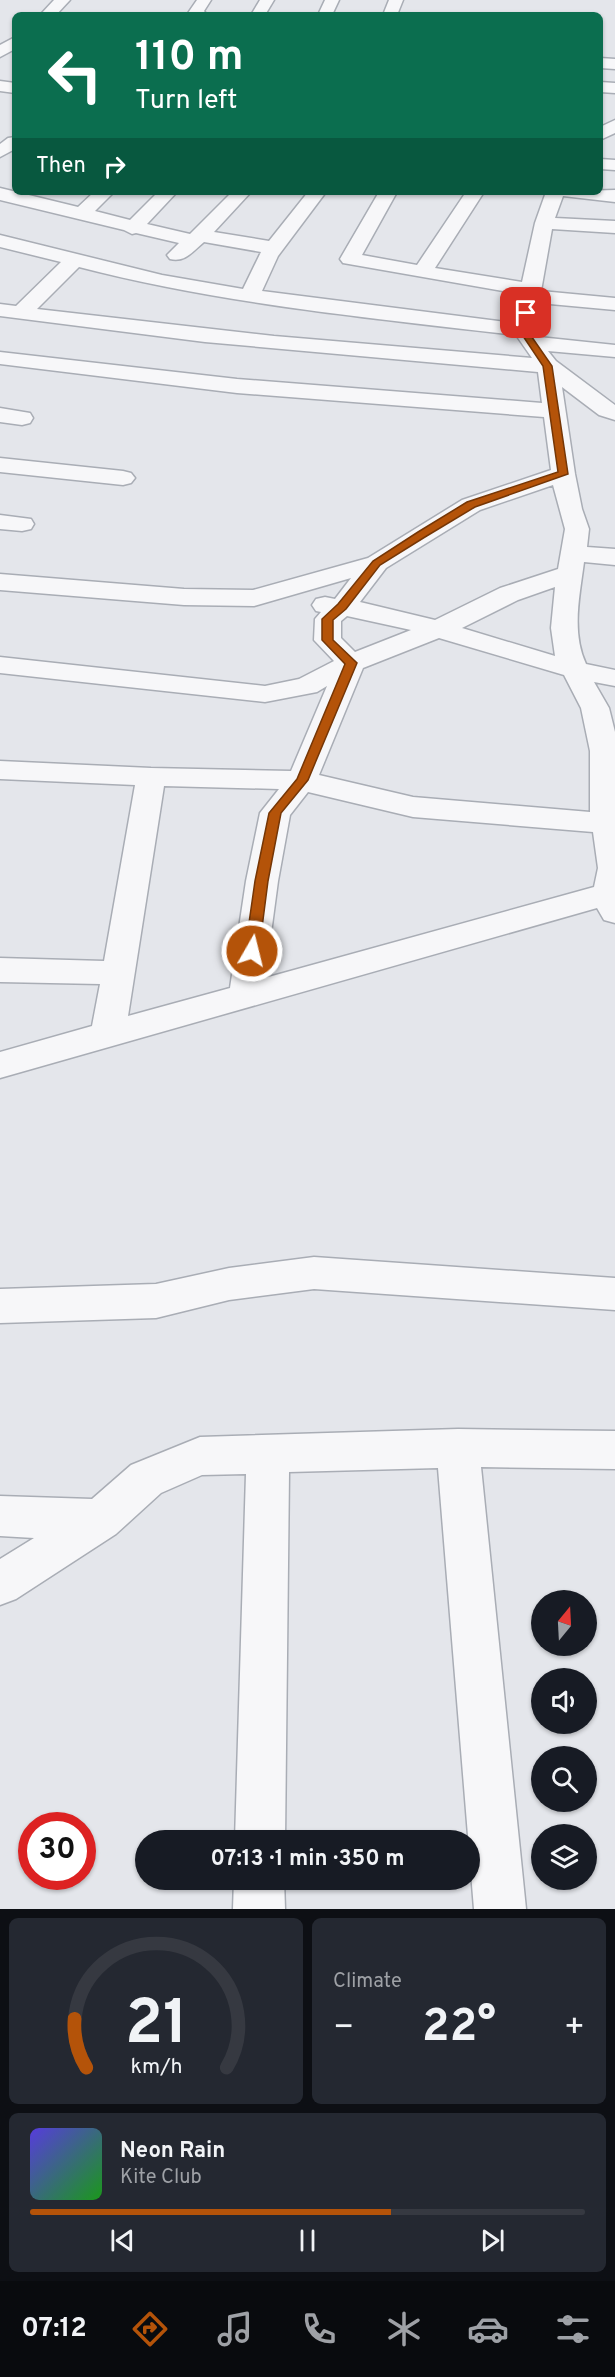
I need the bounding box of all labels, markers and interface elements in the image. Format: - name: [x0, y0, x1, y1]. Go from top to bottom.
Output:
- text: 110 m: [135, 32, 244, 85]
- icon: left: [36, 36, 114, 114]
- text: Turn left: [135, 84, 237, 118]
- icon: right: [98, 150, 131, 183]
- text: Then: [36, 153, 86, 180]
- pin: [500, 287, 551, 338]
- icon: arrive: [509, 296, 542, 329]
- position arrow: [220, 919, 284, 983]
- north arrow: [531, 1590, 597, 1656]
- map controls: [531, 1590, 597, 1890]
- button: sound: [531, 1668, 597, 1734]
- button: search: [531, 1746, 597, 1812]
- speed limit sign: 30: [18, 1812, 96, 1890]
- button: layers: [531, 1824, 597, 1890]
- text: 07:13 · 1 min · 350 m: [211, 1846, 404, 1873]
- text: Climate: [333, 1969, 402, 1995]
- text: 21: [124, 1987, 188, 2066]
- text: 22°: [422, 2000, 496, 2057]
- text: −: [333, 2008, 354, 2050]
- text: +: [564, 2008, 585, 2050]
- text: km/h: [130, 2054, 182, 2081]
- text: Neon Rain: [120, 2138, 225, 2165]
- text: Kite Club: [120, 2165, 202, 2191]
- icon: previous: [106, 2224, 139, 2257]
- icon: pause: [291, 2224, 324, 2257]
- icon: next: [476, 2224, 509, 2257]
- icon: directions: [129, 2308, 171, 2350]
- icon: music: [214, 2308, 256, 2350]
- icon: phone: [298, 2308, 340, 2350]
- icon: climate: [383, 2308, 425, 2350]
- icon: car: [467, 2308, 509, 2350]
- icon: filters: [552, 2308, 594, 2350]
- text: 07:12: [21, 2312, 87, 2346]

